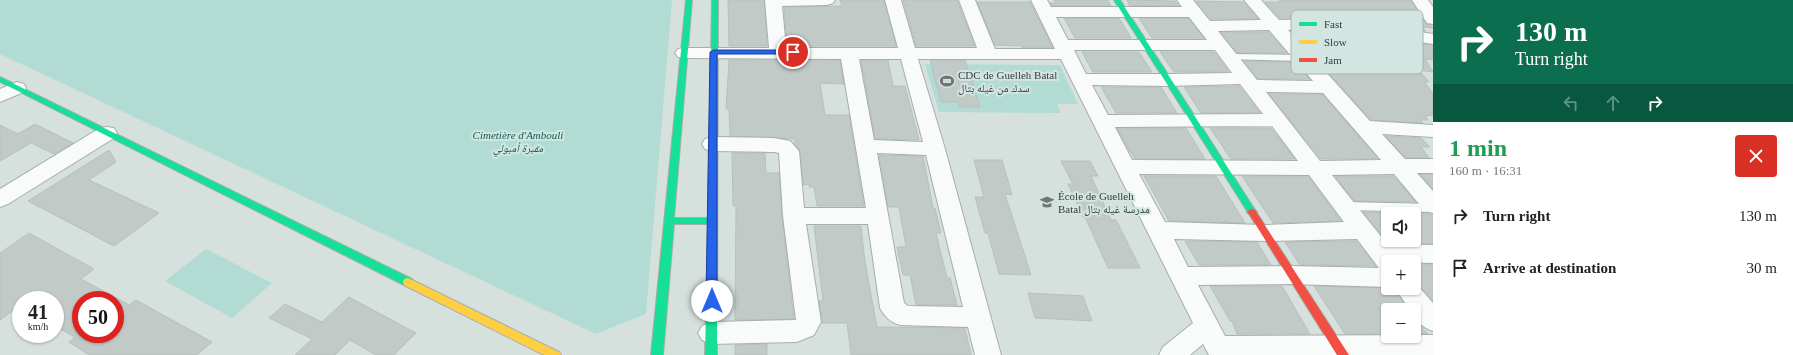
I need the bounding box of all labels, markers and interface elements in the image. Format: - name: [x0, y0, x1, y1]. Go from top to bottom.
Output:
- legend: [1291, 10, 1423, 74]
- icon: right: [1449, 16, 1501, 68]
- text: 130 m: [1515, 16, 1587, 47]
- text: Fast: [1324, 18, 1342, 30]
- pin: [776, 35, 810, 69]
- text: Slow: [1324, 36, 1347, 48]
- icon: arrive: [782, 41, 804, 63]
- text: Turn right: [1515, 49, 1588, 69]
- text: Jam: [1324, 54, 1342, 66]
- place label: CDC de Guelleh Batal سدك من غيله بتال: [958, 69, 1057, 95]
- sports icon: CDC de Guelleh Batal سدك من غيله بتال: [939, 73, 955, 89]
- icon: left: [1560, 92, 1582, 114]
- icon: ahead: [1602, 92, 1624, 114]
- icon: right: [1644, 92, 1666, 114]
- park label: Cimetière d'Ambouli مقبرة أمبولي: [473, 129, 563, 157]
- text: 1 min: [1449, 135, 1507, 161]
- button: close: [1735, 135, 1777, 177]
- text: 160 m · 16:31: [1449, 163, 1522, 178]
- place label: École de Guelleh Batal مدرسة غيله بتال: [1058, 190, 1150, 216]
- school or university icon: École de Guelleh Batal مدرسة غيله بتال: [1039, 194, 1055, 210]
- icon: right: [1449, 205, 1471, 227]
- map controls: [1381, 207, 1421, 343]
- button: sound: [1381, 207, 1421, 247]
- text: Turn right: [1483, 208, 1550, 224]
- text: 130 m: [1739, 208, 1777, 224]
- button: +: [1381, 255, 1421, 295]
- icon: arrive: [1449, 257, 1471, 279]
- text: Arrive at destination: [1483, 260, 1616, 276]
- text: 30 m: [1747, 260, 1777, 276]
- position arrow: [691, 280, 733, 322]
- speed limit sign: 50: [72, 291, 124, 343]
- text: 41: [28, 301, 48, 323]
- button: −: [1381, 303, 1421, 343]
- text: km/h: [28, 321, 48, 332]

